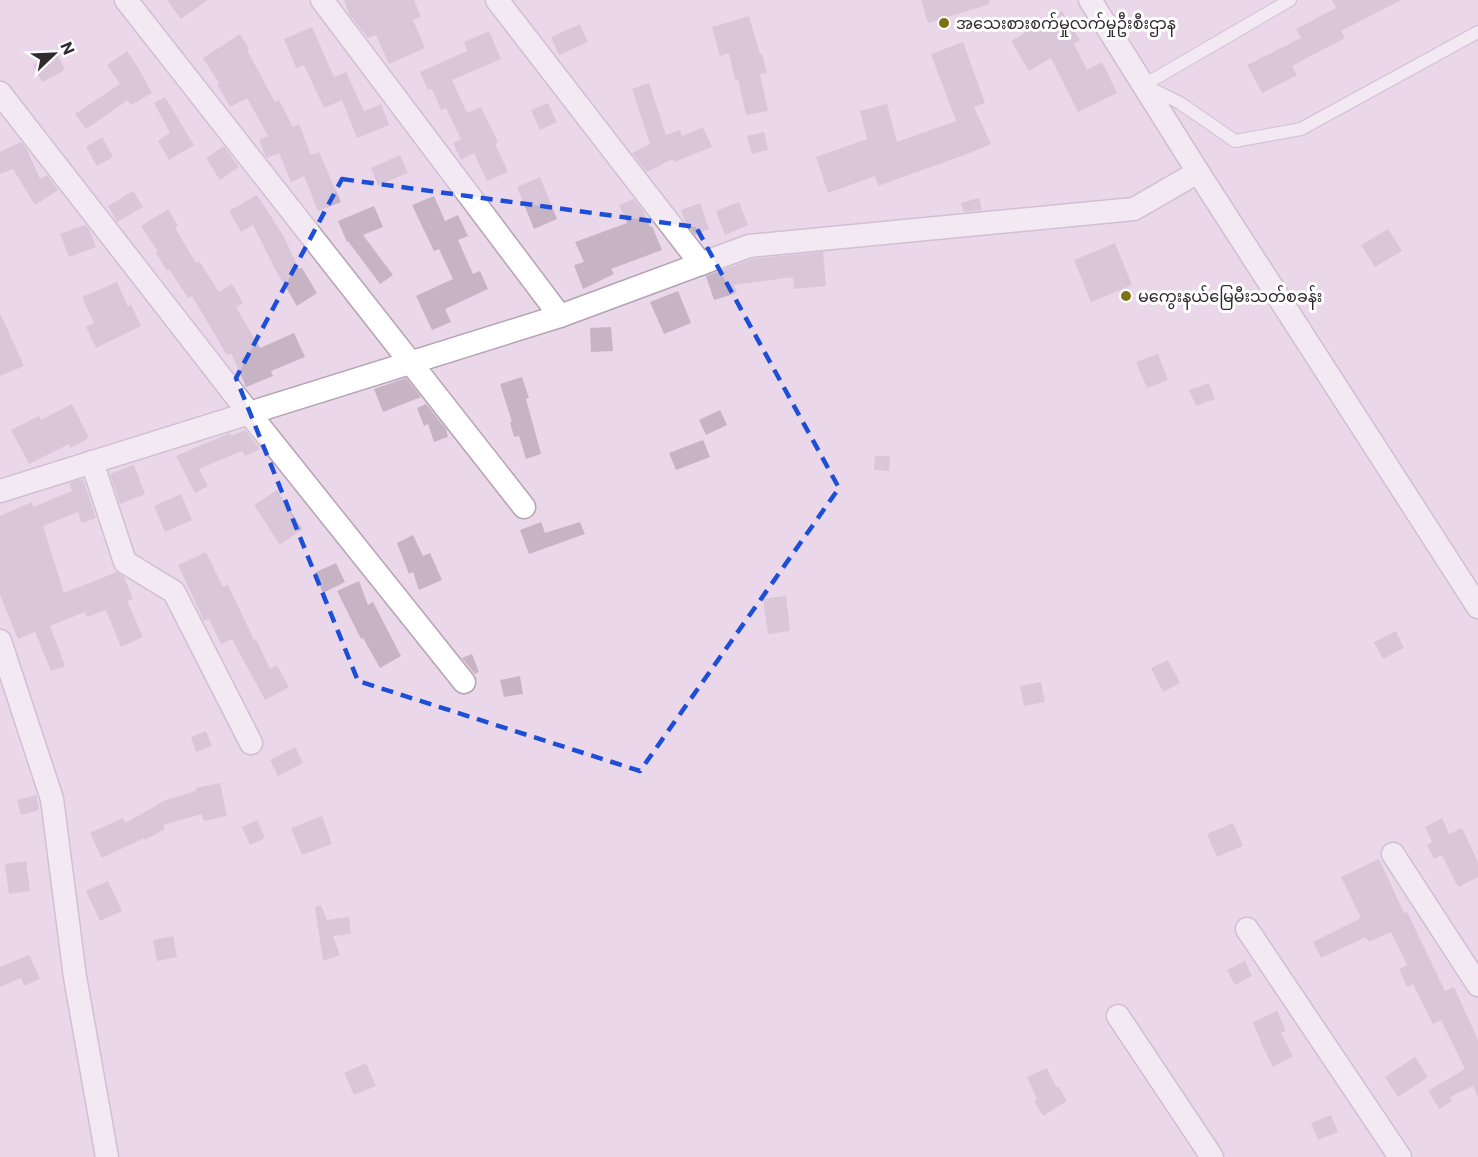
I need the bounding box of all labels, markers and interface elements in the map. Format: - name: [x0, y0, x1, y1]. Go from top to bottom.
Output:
- place label: အသေးစားစက်မှုလက်မှုဦးစီးဌာန: [956, 12, 1176, 37]
- marker: အသေးစားစက်မှုလက်မှုဦးစီးဌာန: [937, 16, 951, 30]
- north arrow: [24, 24, 84, 84]
- text: N: [57, 39, 79, 57]
- place label: မကွေးနယ်မြေမီးသတ်စခန်း: [1138, 285, 1322, 310]
- marker: မကွေးနယ်မြေမီးသတ်စခန်း: [1119, 289, 1133, 303]

